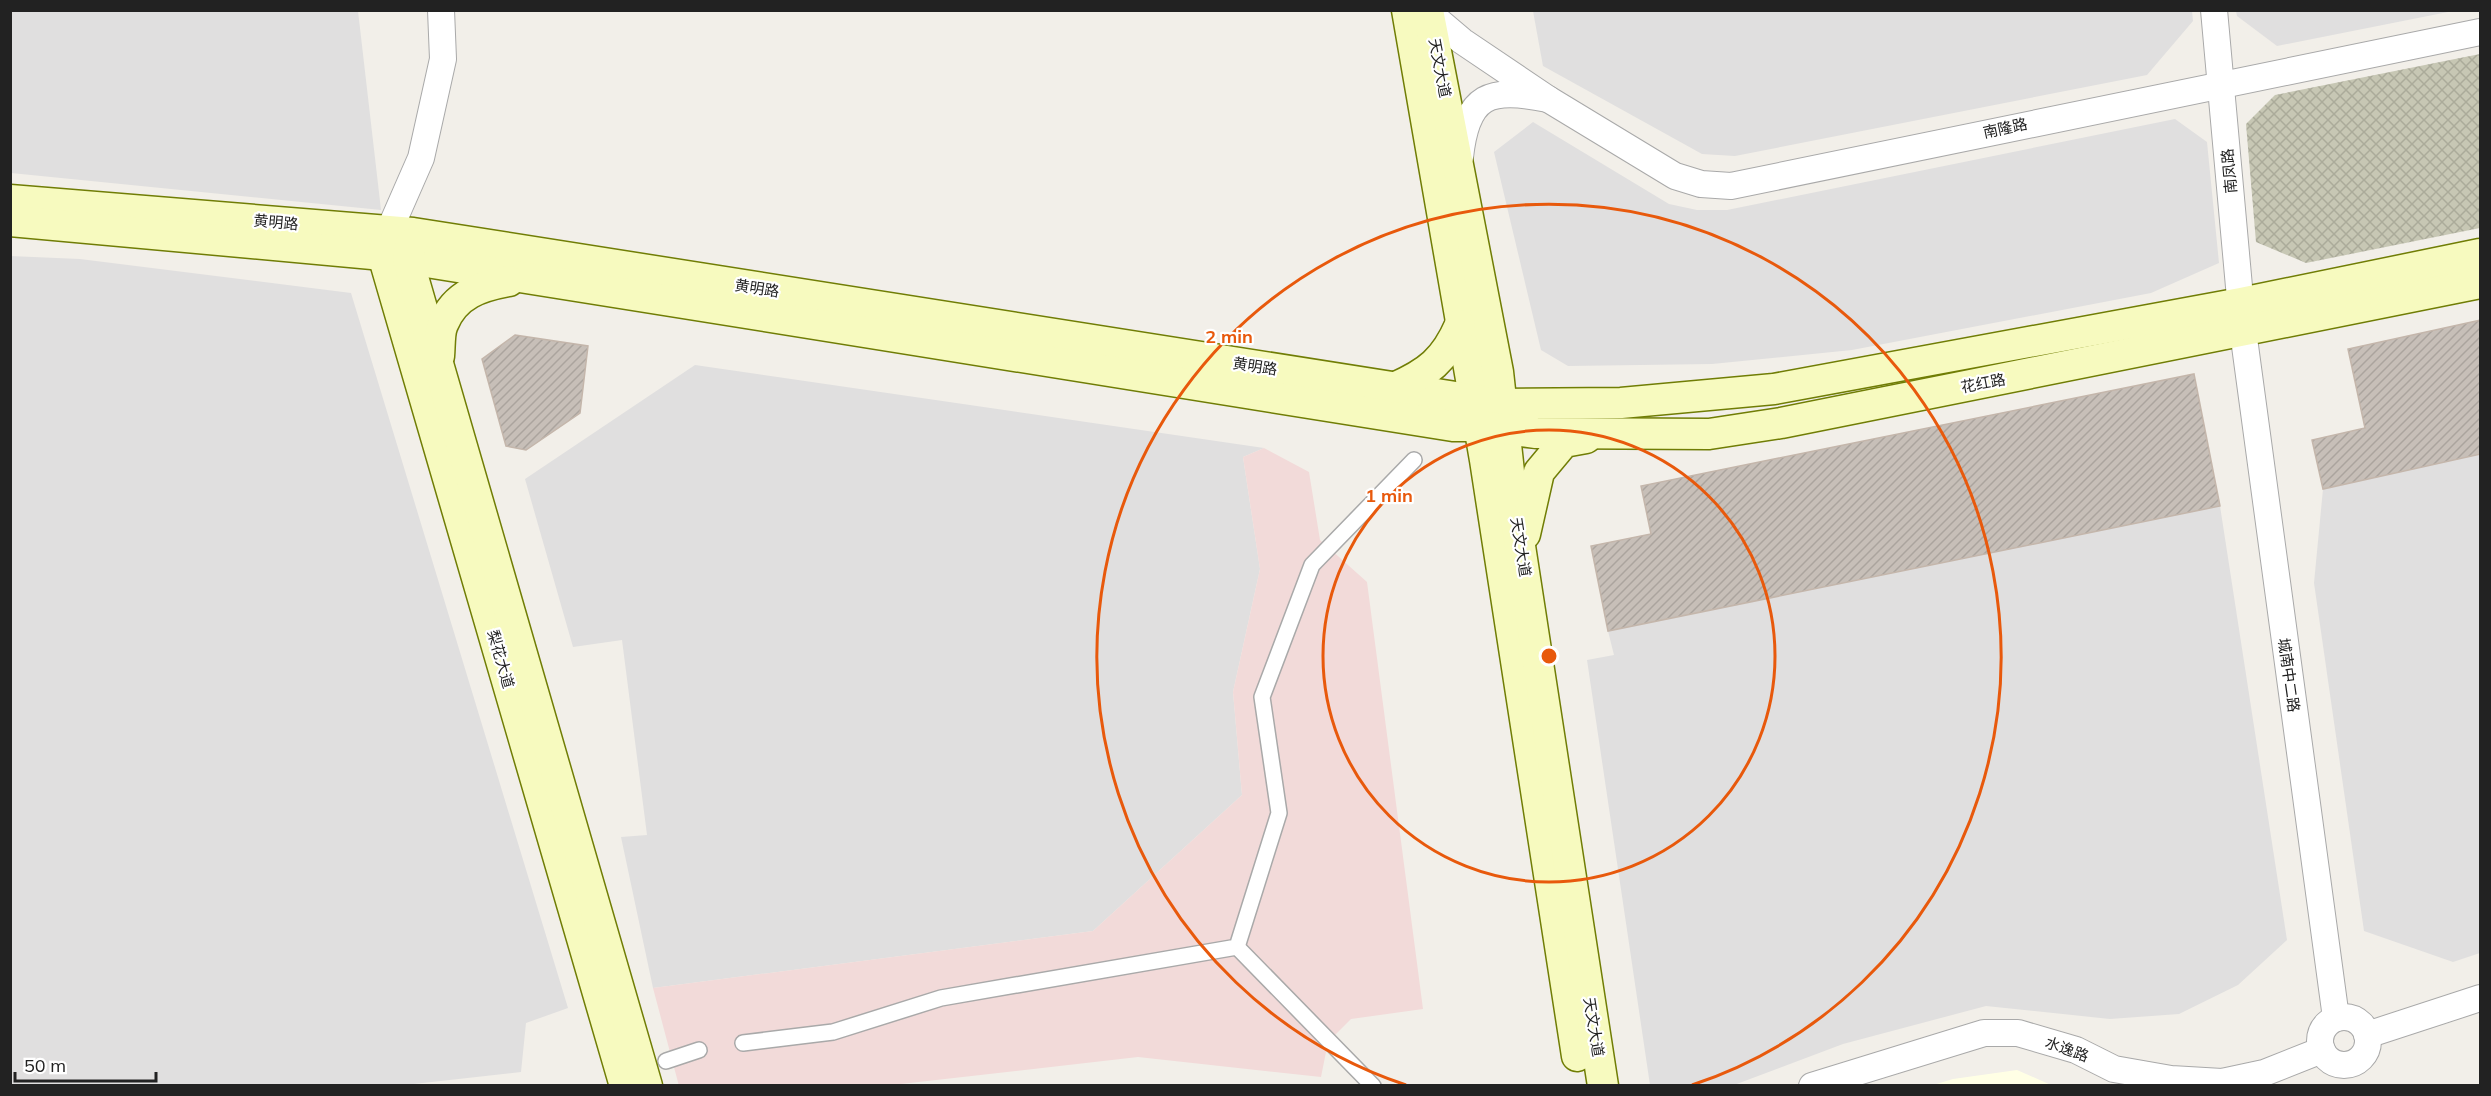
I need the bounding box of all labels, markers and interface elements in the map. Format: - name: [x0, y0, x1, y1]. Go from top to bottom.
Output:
- street label: 天文大道: [1425, 37, 1455, 99]
- street label: 南隆路: [1981, 114, 2029, 142]
- street label: 南凤路: [2218, 148, 2240, 194]
- street label: 黄明路: [253, 211, 299, 233]
- street label: 黄明路: [733, 275, 781, 301]
- text: 2 min: [1205, 325, 1253, 348]
- street label: 黄明路: [1231, 353, 1279, 379]
- street label: 花红路: [1959, 369, 2007, 397]
- text: 1 min: [1365, 484, 1413, 507]
- street label: 天文大道: [1507, 516, 1535, 578]
- street label: 梨花大道: [484, 628, 518, 690]
- street label: 城南中二路: [2274, 637, 2304, 713]
- centre of rings: [1539, 646, 1559, 666]
- street label: 天文大道: [1580, 996, 1608, 1058]
- street label: 水逸路: [2043, 1032, 2091, 1066]
- scale bar: [15, 1045, 156, 1083]
- text: 50 m: [24, 1054, 66, 1077]

